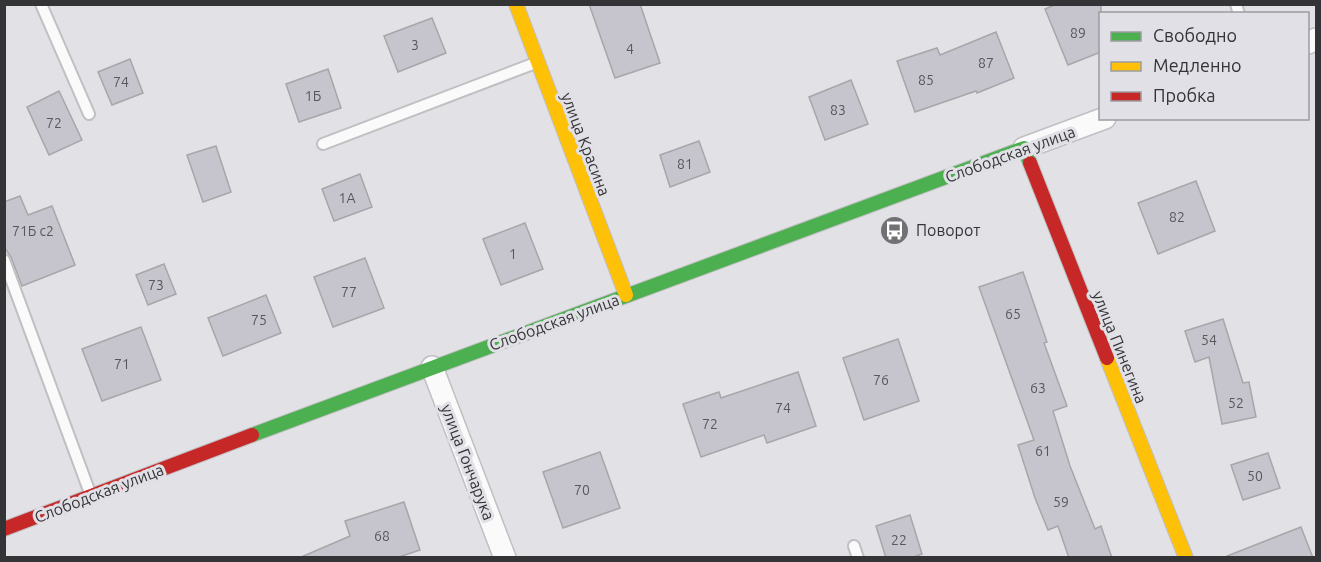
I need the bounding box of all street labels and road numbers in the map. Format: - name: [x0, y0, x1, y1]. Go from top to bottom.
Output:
- street label: улица Красина: [558, 90, 614, 198]
- street label: Слободская улица: [943, 122, 1077, 186]
- street label: улица Пинегина: [1089, 288, 1151, 406]
- street label: Слободская улица: [487, 290, 621, 354]
- street label: улица Гончарука: [438, 402, 498, 522]
- street label: Слободская улица: [32, 460, 166, 526]

